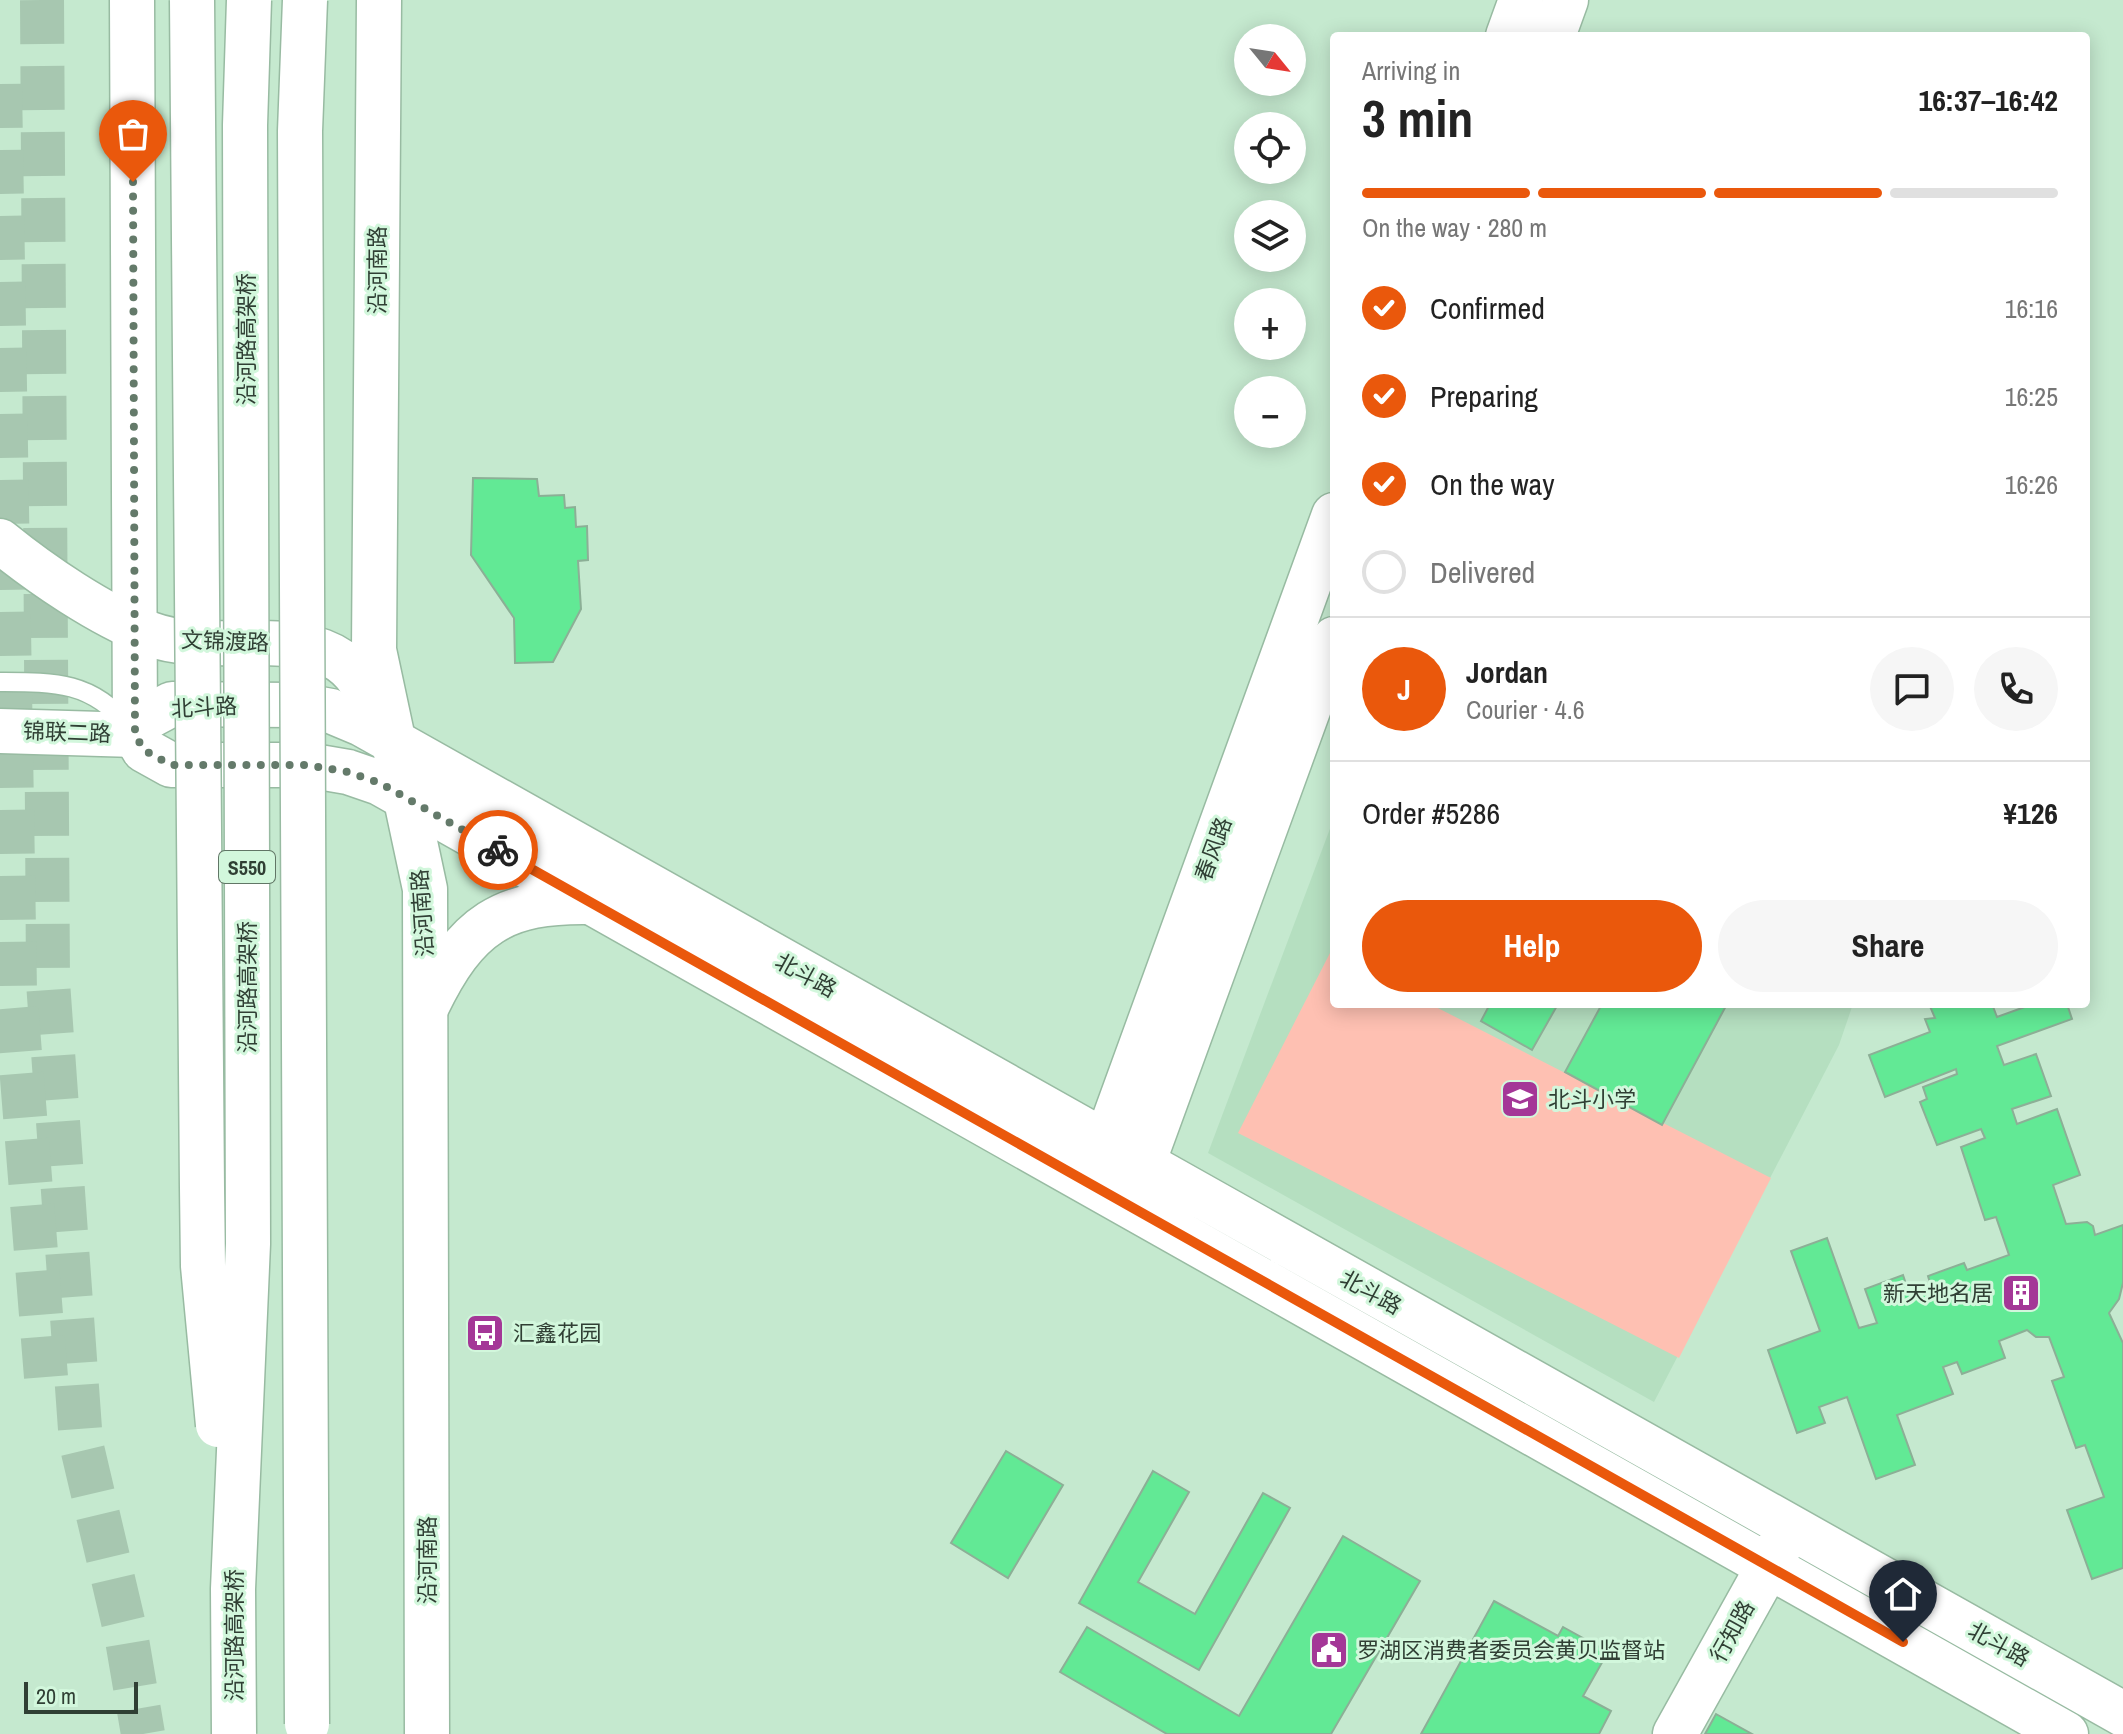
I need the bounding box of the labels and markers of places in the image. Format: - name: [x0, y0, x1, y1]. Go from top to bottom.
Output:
- pin: [99, 100, 167, 182]
- school or university icon: 北斗小学: [1499, 1078, 1541, 1120]
- place label: 北斗小学: [1548, 1084, 1636, 1114]
- building icon: 新天地名居: [2000, 1272, 2042, 1314]
- place label: 新天地名居: [1883, 1278, 1993, 1308]
- bus stop icon: 汇鑫花园: [464, 1312, 506, 1354]
- place label: 汇鑫花园: [513, 1318, 601, 1348]
- pin: [1869, 1560, 1937, 1642]
- public building icon: 罗湖区消费者委员会黄贝监督站: [1308, 1629, 1350, 1671]
- place label: 罗湖区消费者委员会黄贝监督站: [1357, 1635, 1665, 1665]

